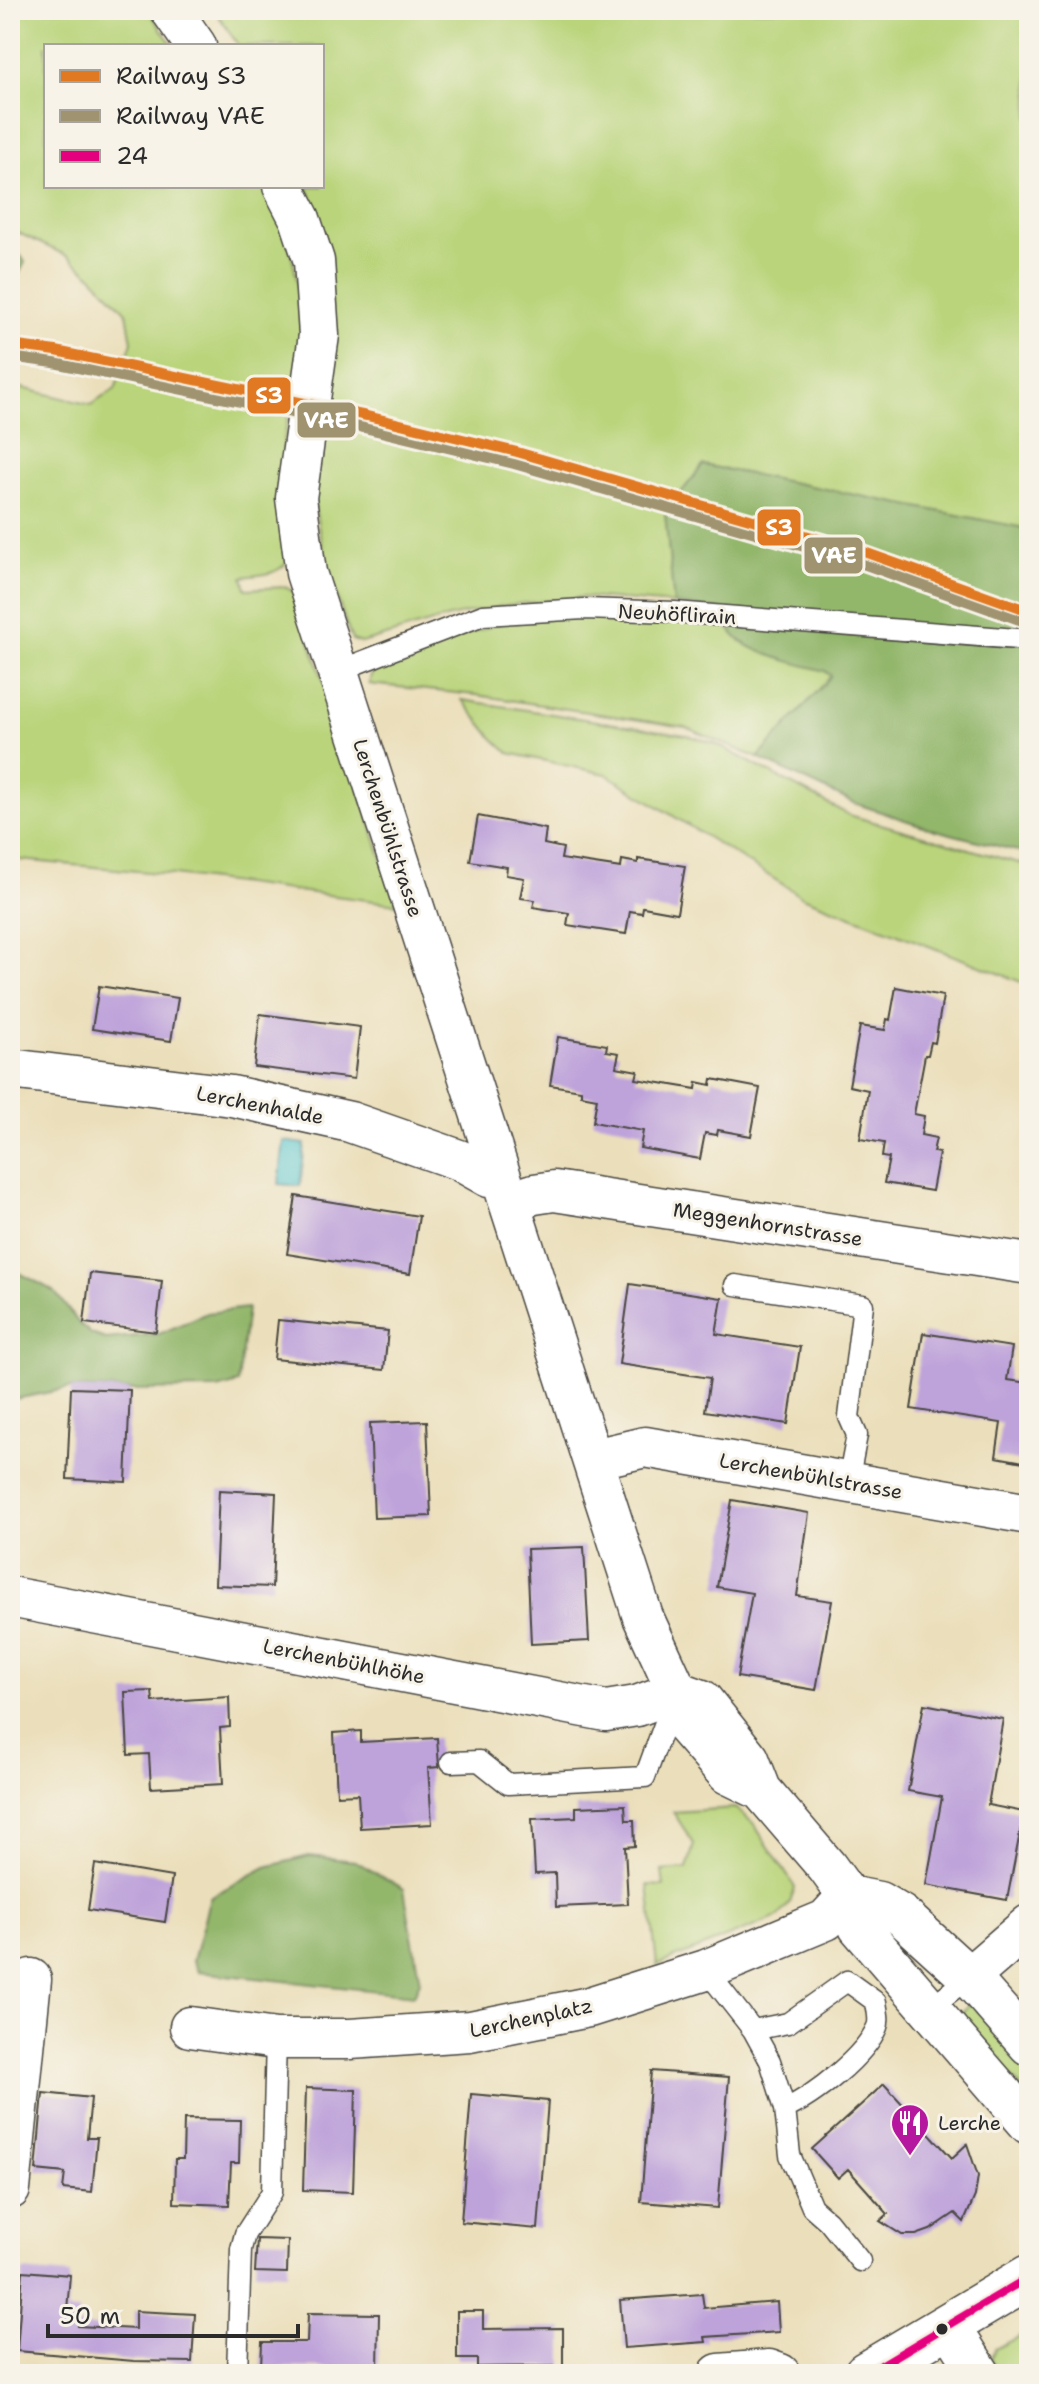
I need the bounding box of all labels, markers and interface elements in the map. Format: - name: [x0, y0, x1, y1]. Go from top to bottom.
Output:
- legend: [44, 44, 324, 188]
- text: Railway S3: [116, 60, 247, 92]
- text: Railway VAE: [116, 100, 265, 132]
- text: 24: [116, 140, 148, 172]
- line badge: S3: [246, 376, 292, 415]
- text: S3: [255, 381, 283, 410]
- line badge: VAE: [296, 401, 357, 439]
- text: VAE: [303, 406, 349, 435]
- line badge: S3: [756, 508, 802, 547]
- text: S3: [765, 513, 793, 542]
- line badge: VAE: [803, 536, 864, 575]
- text: VAE: [811, 541, 857, 570]
- street label: Neuhöflirain: [617, 598, 737, 630]
- street label: Lerchenbühlstrasse: [347, 736, 429, 920]
- street label: Lerchenhalde: [194, 1080, 326, 1130]
- street label: Meggenhornstrasse: [671, 1196, 865, 1252]
- street label: Lerchenbühlstrasse: [717, 1447, 905, 1505]
- street label: Lerchenbühlhöhe: [261, 1633, 427, 1689]
- street label: Lerchenplatz: [467, 1992, 595, 2044]
- restaurant icon: Lerche: [889, 2102, 931, 2157]
- place label: Lerche: [938, 2110, 1001, 2136]
- scale bar: [48, 2288, 298, 2338]
- text: 50 m: [60, 2300, 120, 2332]
- unlabelled marker: [934, 2321, 950, 2337]

